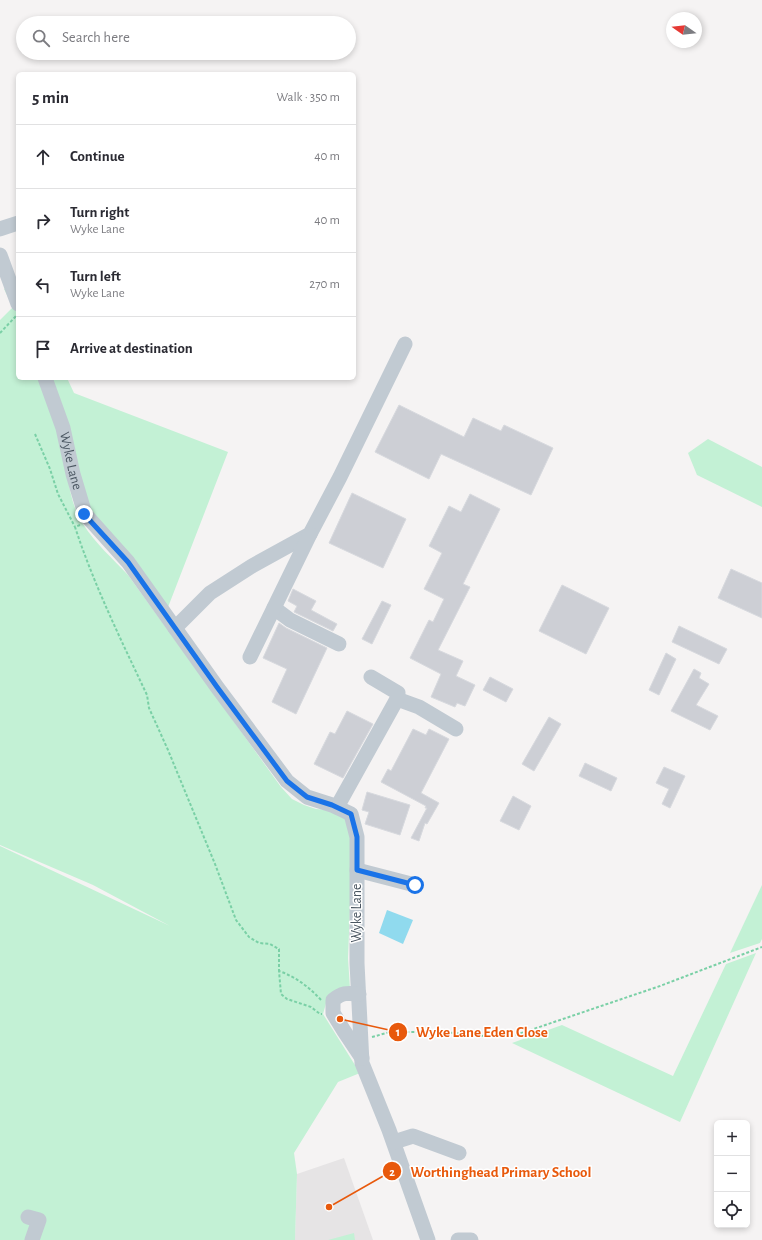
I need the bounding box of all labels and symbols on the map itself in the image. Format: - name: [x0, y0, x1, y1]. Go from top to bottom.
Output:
- north arrow: [666, 12, 702, 48]
- street label: Wyke Lane: [57, 431, 84, 492]
- route end: [75, 505, 93, 523]
- route start: [406, 876, 424, 894]
- street label: Wyke Lane: [350, 884, 364, 942]
- callout: Wyke Lane Eden Close: [388, 1018, 556, 1045]
- text: Wyke Lane Eden Close: [416, 1025, 548, 1040]
- text: 1: [396, 1026, 400, 1038]
- callout: Worthinghead Primary School: [382, 1158, 599, 1185]
- text: Worthinghead Primary School: [411, 1165, 591, 1180]
- text: 2: [389, 1166, 395, 1178]

